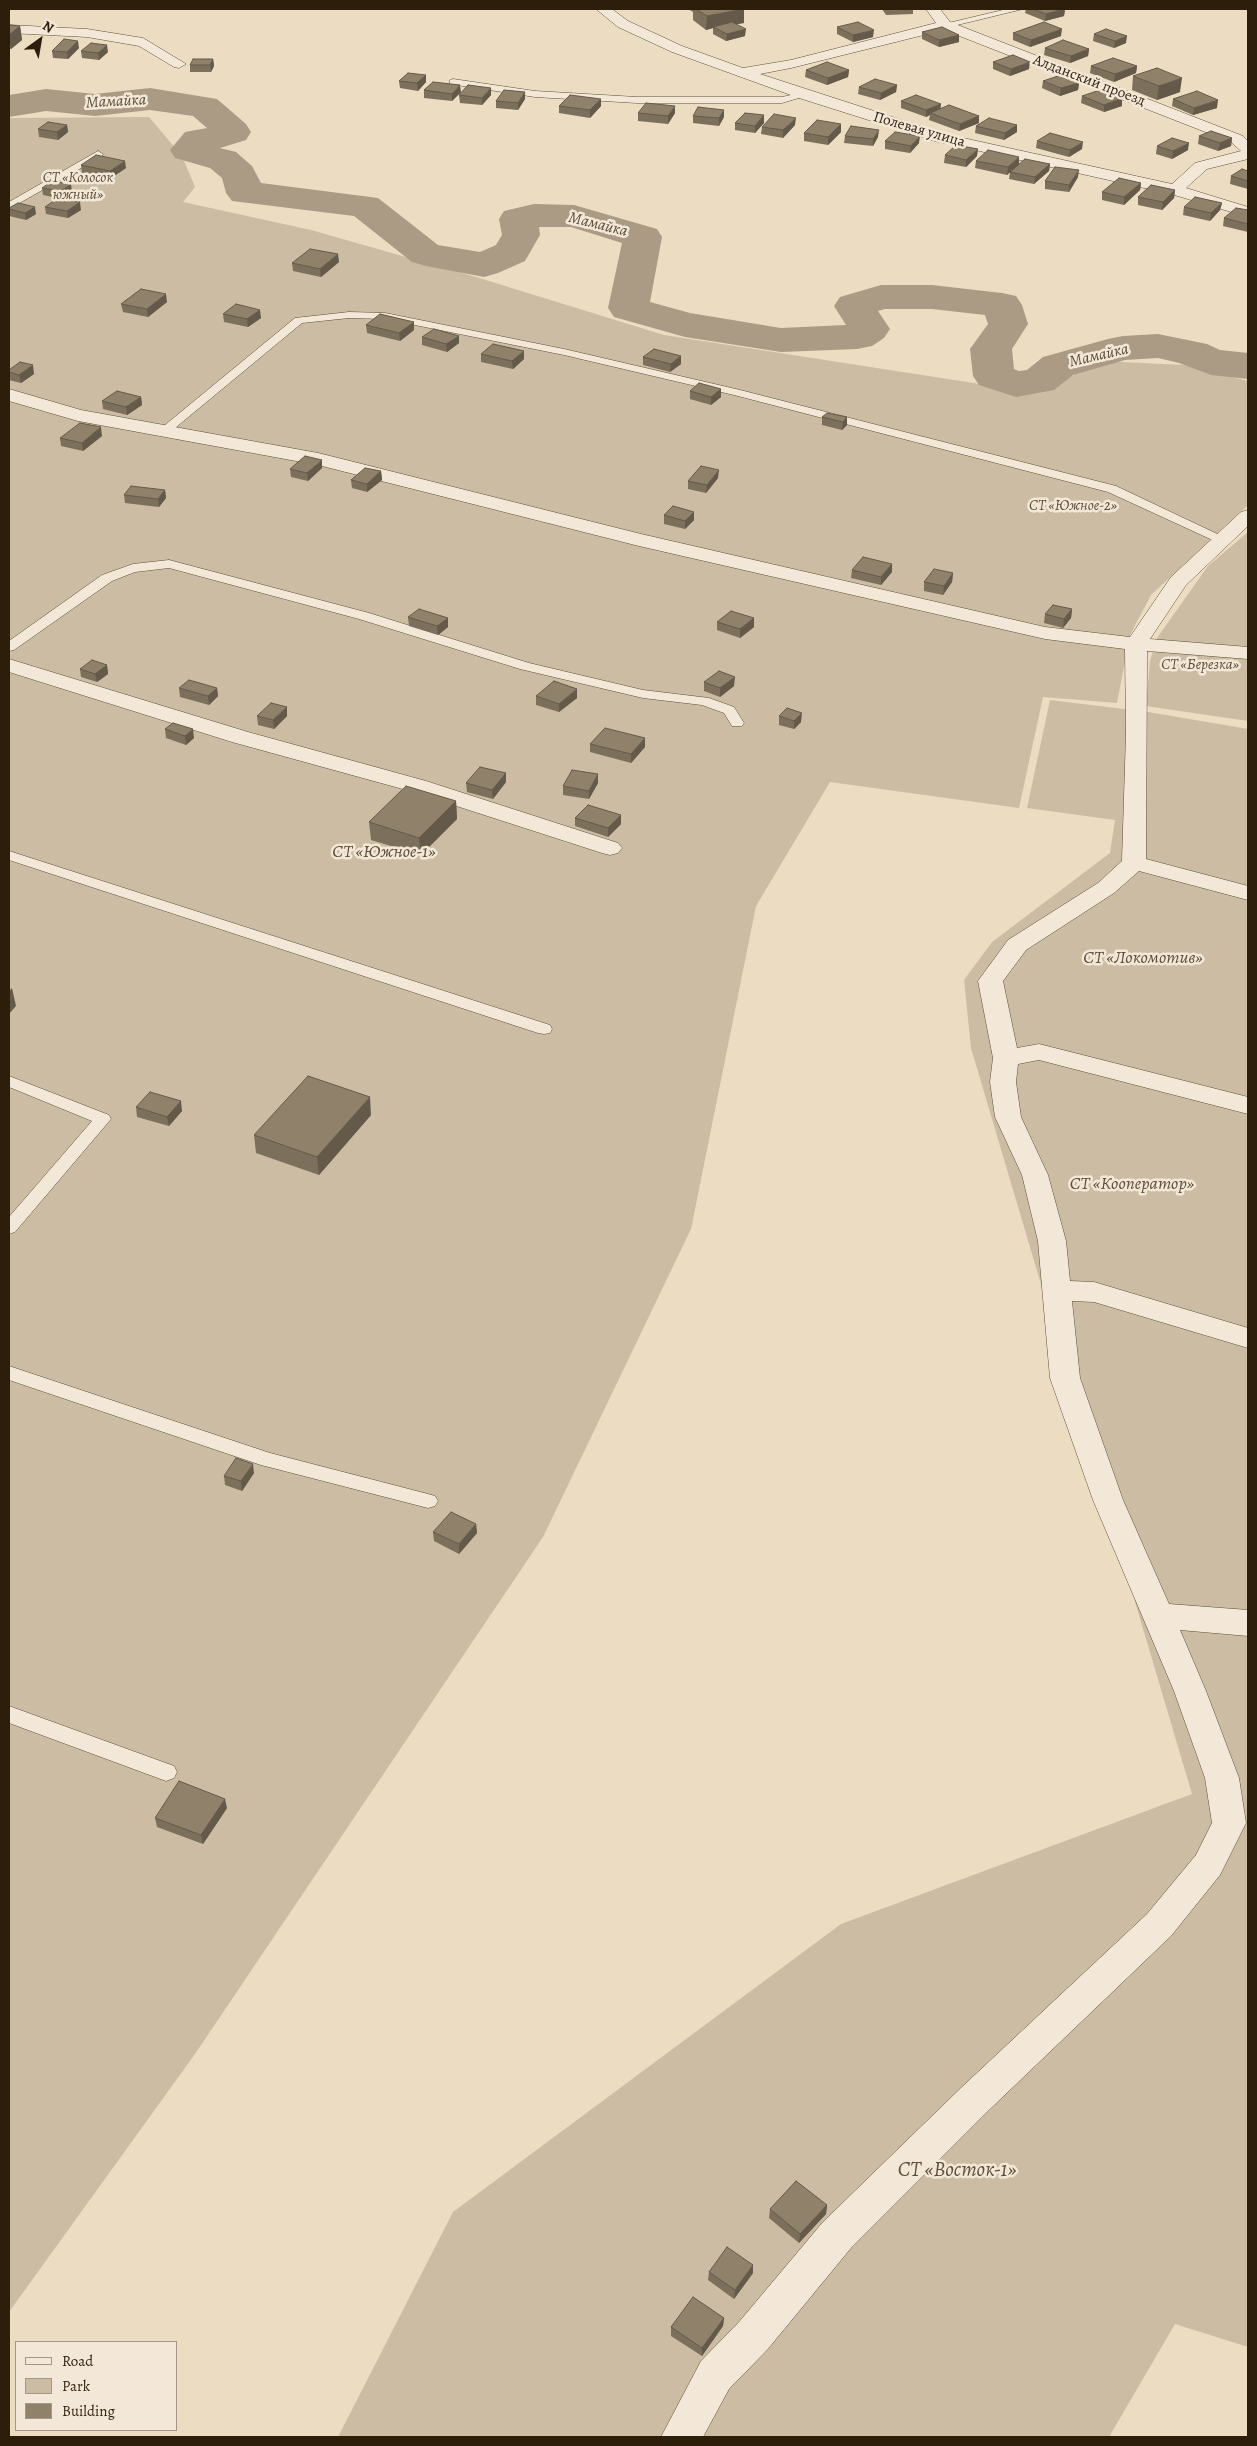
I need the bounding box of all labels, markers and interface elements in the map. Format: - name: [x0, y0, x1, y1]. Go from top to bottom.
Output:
- north arrow: [15, 15, 65, 65]
- text: N: [39, 16, 58, 38]
- street label: Алданский проезд: [1030, 51, 1148, 111]
- water label: Мамайка: [85, 91, 147, 113]
- street label: Полевая улица: [871, 108, 967, 152]
- park label: СТ «Колосок южный»: [43, 169, 113, 204]
- water label: Мамайка: [566, 208, 630, 242]
- water label: Мамайка: [1067, 340, 1131, 372]
- park label: СТ «Южное-2»: [1029, 497, 1117, 515]
- park label: СТ «Березка»: [1161, 656, 1239, 674]
- park label: СТ «Южное-1»: [332, 842, 436, 864]
- park label: СТ «Локомотив»: [1083, 948, 1203, 970]
- park label: СТ «Кооператор»: [1070, 1174, 1194, 1196]
- park label: СТ «Восток-1»: [898, 2158, 1016, 2184]
- legend: [15, 2341, 178, 2431]
- text: Road: [62, 2351, 93, 2371]
- text: Park: [62, 2376, 90, 2396]
- text: Building: [62, 2401, 115, 2421]

